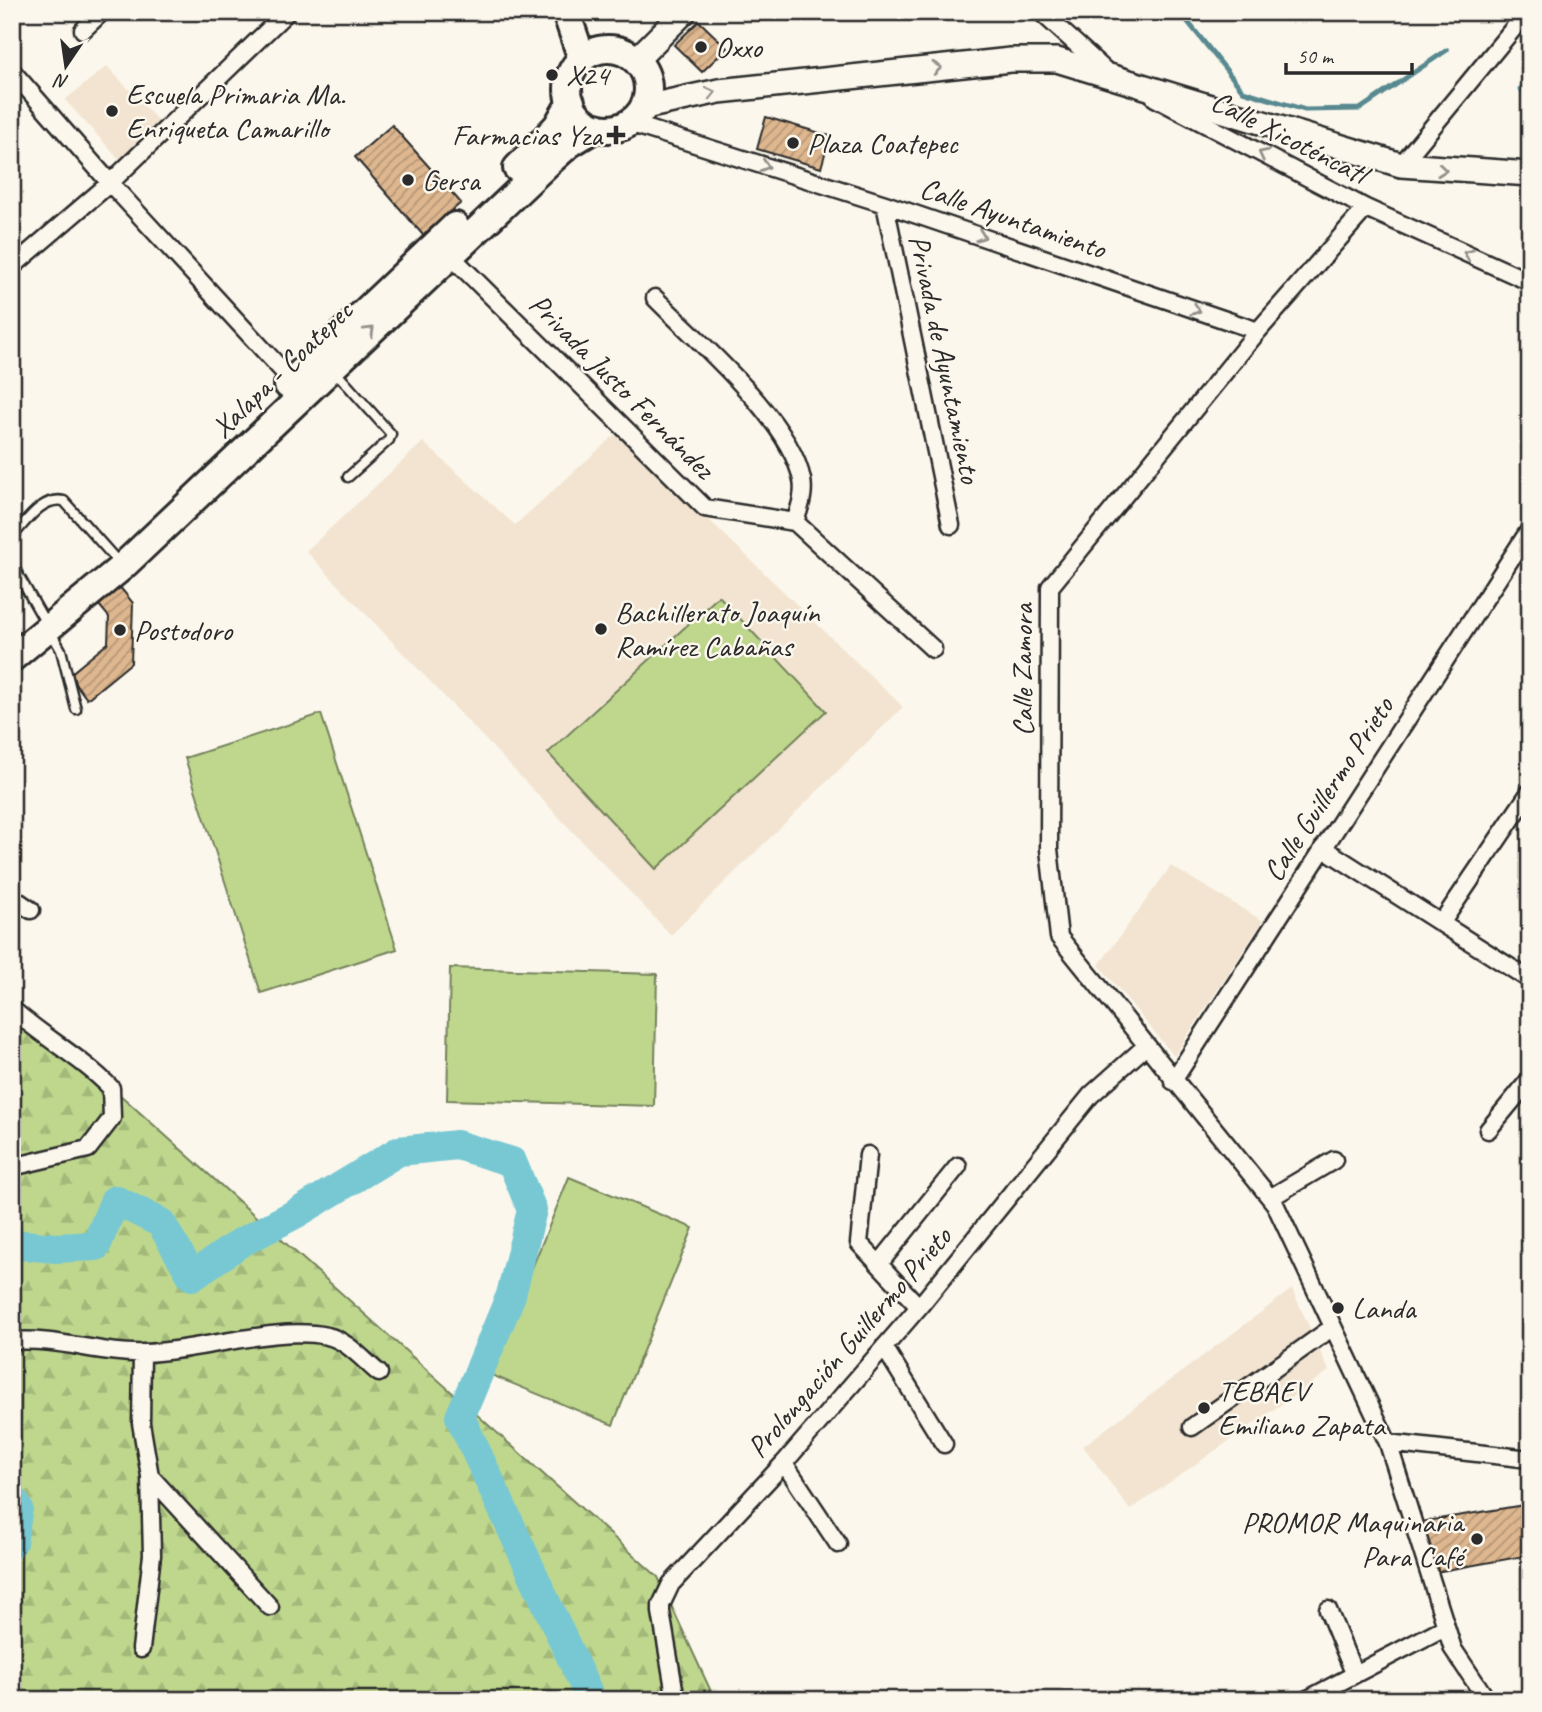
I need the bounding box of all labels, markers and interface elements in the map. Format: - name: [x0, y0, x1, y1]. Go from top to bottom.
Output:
- place label: Oxxo: [715, 28, 763, 66]
- north arrow: [32, 32, 102, 102]
- scale bar: [1286, 32, 1412, 76]
- marker: Oxxo: [693, 39, 709, 55]
- text: 50 m: [1297, 43, 1335, 69]
- place label: X24: [566, 56, 611, 94]
- one-way arrow: [932, 61, 943, 76]
- marker: X24: [544, 67, 560, 83]
- text: N: [51, 68, 71, 95]
- place label: Escuela Primaria Ma. Enriqueta Camarillo: [126, 75, 345, 147]
- street label: Calle Xicoténcatl: [1205, 82, 1377, 195]
- one-way arrow: [705, 87, 717, 102]
- marker: Escuela Primaria Ma. Enriqueta Camarillo: [104, 103, 120, 119]
- place label: Farmacias Yza: [452, 116, 604, 154]
- place label: Plaza Coatepec: [807, 124, 959, 162]
- marker: Farmacias Yza: [608, 127, 624, 143]
- marker: Plaza Coatepec: [785, 135, 801, 151]
- one-way arrow: [1258, 149, 1270, 163]
- one-way arrow: [758, 157, 770, 172]
- place label: Gersa: [422, 161, 481, 199]
- one-way arrow: [1437, 162, 1448, 177]
- street label: Calle Ayuntamiento: [915, 169, 1112, 268]
- marker: Gersa: [400, 172, 416, 188]
- one-way arrow: [974, 228, 987, 242]
- street label: Privada de Ayuntamiento: [900, 232, 990, 488]
- one-way arrow: [1462, 248, 1475, 262]
- street label: Privada Justo Fernández: [521, 285, 724, 488]
- street label: Xalapa - Coatepec: [203, 291, 361, 446]
- one-way arrow: [1190, 302, 1202, 316]
- one-way arrow: [362, 327, 375, 340]
- place label: Bachillerato Joaquín Ramírez Cabañas: [615, 593, 821, 665]
- street label: Calle Zamora: [1003, 602, 1041, 736]
- place label: Postodoro: [134, 611, 234, 649]
- marker: Bachillerato Joaquín Ramírez Cabañas: [593, 621, 609, 637]
- marker: Postodoro: [112, 622, 128, 638]
- street label: Calle Guillermo Prieto: [1254, 689, 1402, 888]
- street label: Prolongación Guillermo Prieto: [738, 1218, 961, 1465]
- place label: Landa: [1352, 1289, 1417, 1327]
- marker: Landa: [1330, 1300, 1346, 1316]
- place label: TEBAEV Emiliano Zapata: [1218, 1372, 1387, 1444]
- marker: TEBAEV Emiliano Zapata: [1196, 1400, 1212, 1416]
- place label: PROMOR Maquinaria Para Café: [1242, 1503, 1467, 1575]
- marker: PROMOR Maquinaria Para Café: [1469, 1531, 1485, 1547]

